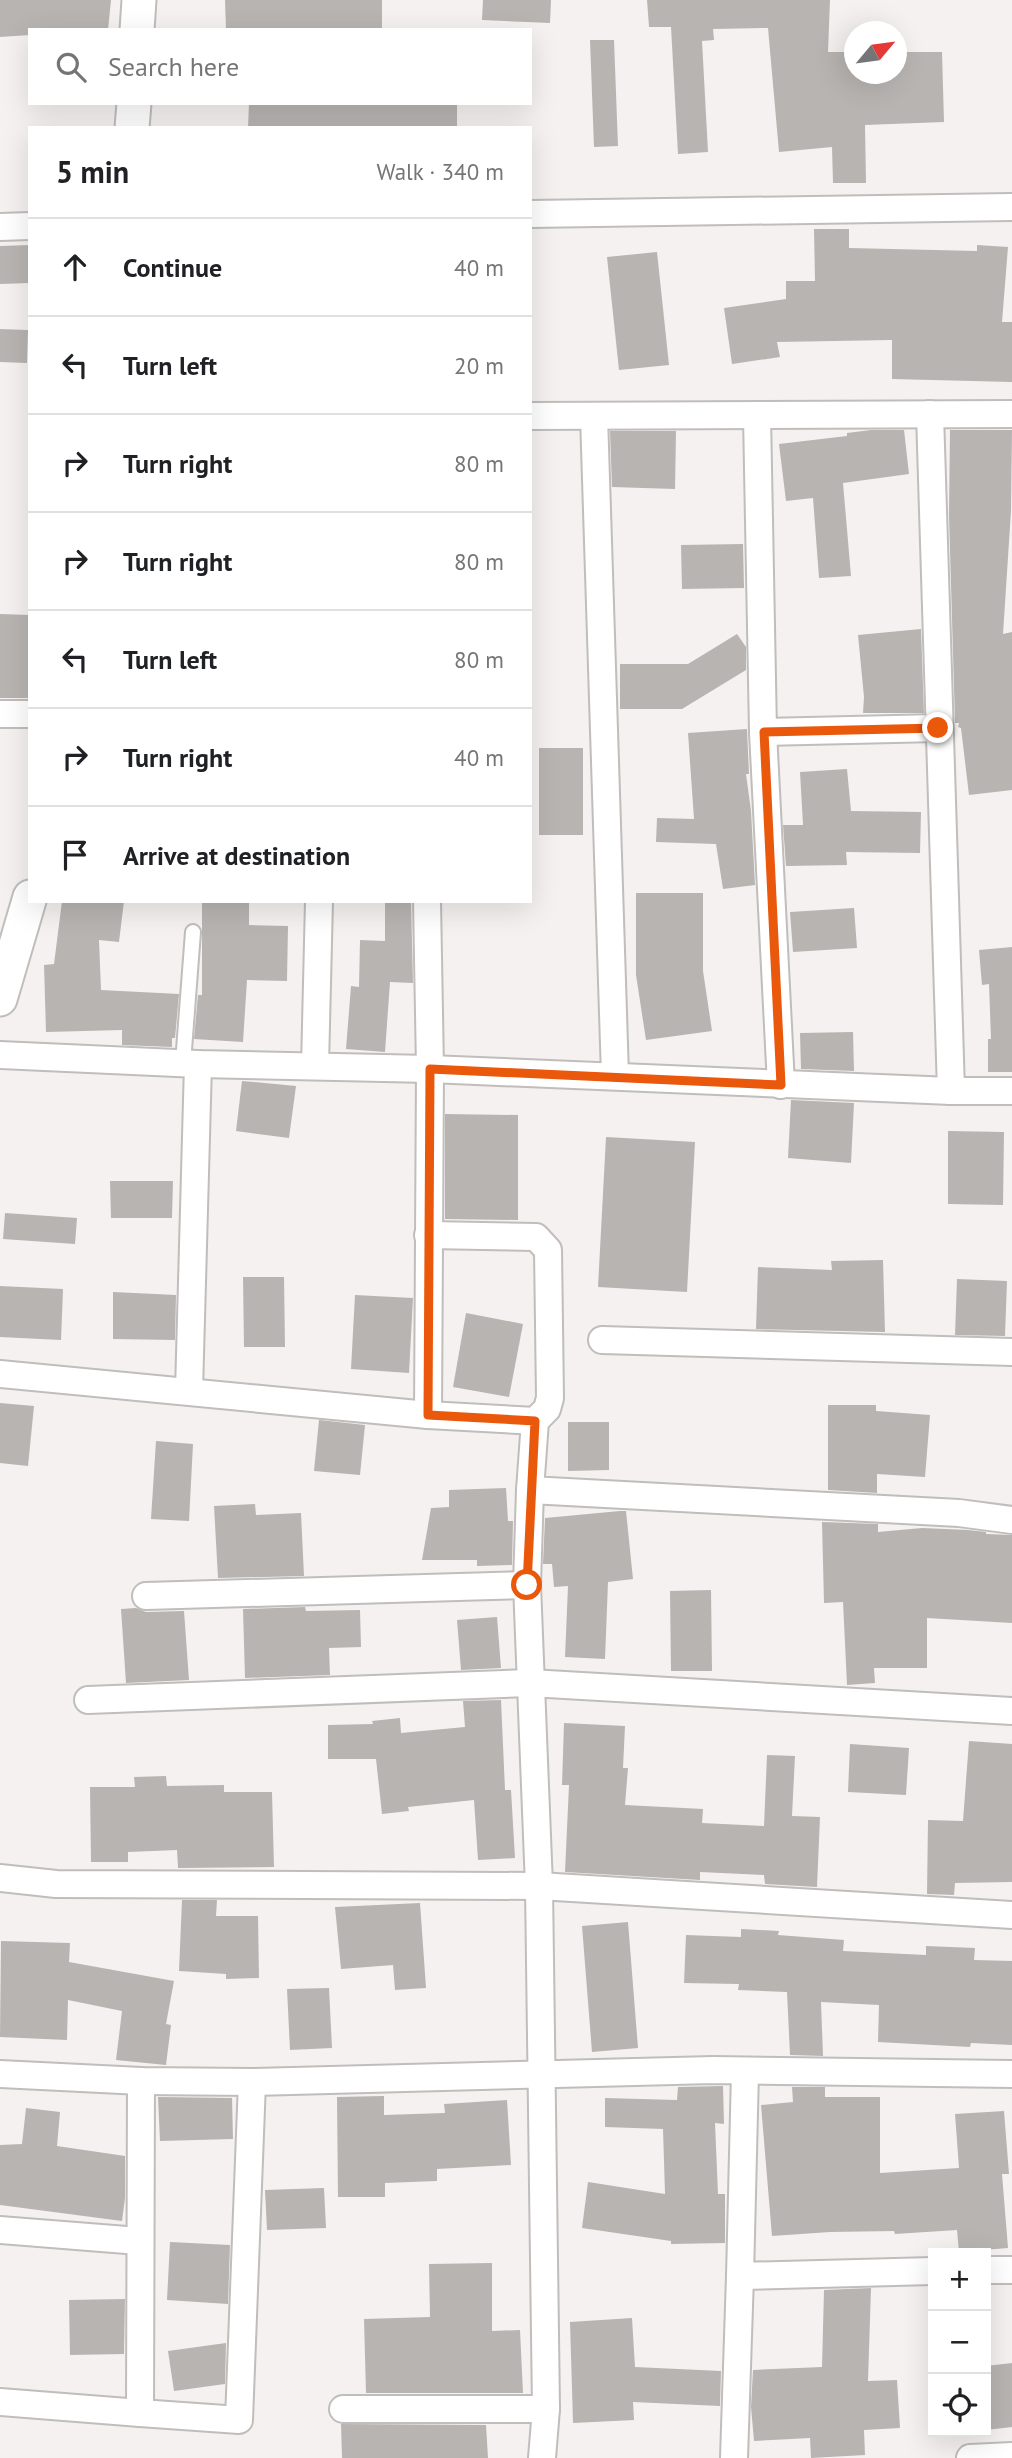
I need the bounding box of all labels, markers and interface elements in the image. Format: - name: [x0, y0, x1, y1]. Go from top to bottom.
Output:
- north arrow: [844, 21, 907, 84]
- search box: [28, 28, 532, 105]
- icon: search: [52, 48, 90, 86]
- text: Search here: [108, 50, 239, 83]
- text: 5 min: [56, 152, 129, 191]
- text: Walk · 340 m: [377, 157, 504, 186]
- icon: ahead: [56, 248, 94, 286]
- text: Continue: [123, 251, 222, 284]
- text: 40 m: [454, 253, 504, 282]
- icon: left: [56, 346, 94, 384]
- text: Turn left: [123, 349, 217, 382]
- text: 20 m: [454, 351, 504, 380]
- icon: right: [56, 444, 94, 482]
- text: Turn right: [123, 447, 232, 480]
- text: 80 m: [454, 449, 504, 478]
- icon: right: [56, 542, 94, 580]
- text: Turn right: [123, 545, 232, 578]
- text: 80 m: [454, 547, 504, 576]
- icon: left: [56, 640, 94, 678]
- text: Turn left: [123, 643, 217, 676]
- text: 80 m: [454, 645, 504, 674]
- route end: [922, 712, 953, 743]
- icon: right: [56, 738, 94, 776]
- text: Turn right: [123, 741, 232, 774]
- text: 40 m: [454, 743, 504, 772]
- icon: arrive: [56, 836, 94, 874]
- text: Arrive at destination: [123, 839, 350, 872]
- route start: [511, 1569, 542, 1600]
- map controls: [928, 2248, 991, 2437]
- button: +: [928, 2248, 991, 2311]
- button: −: [928, 2311, 991, 2374]
- button: locate: [928, 2374, 991, 2437]

